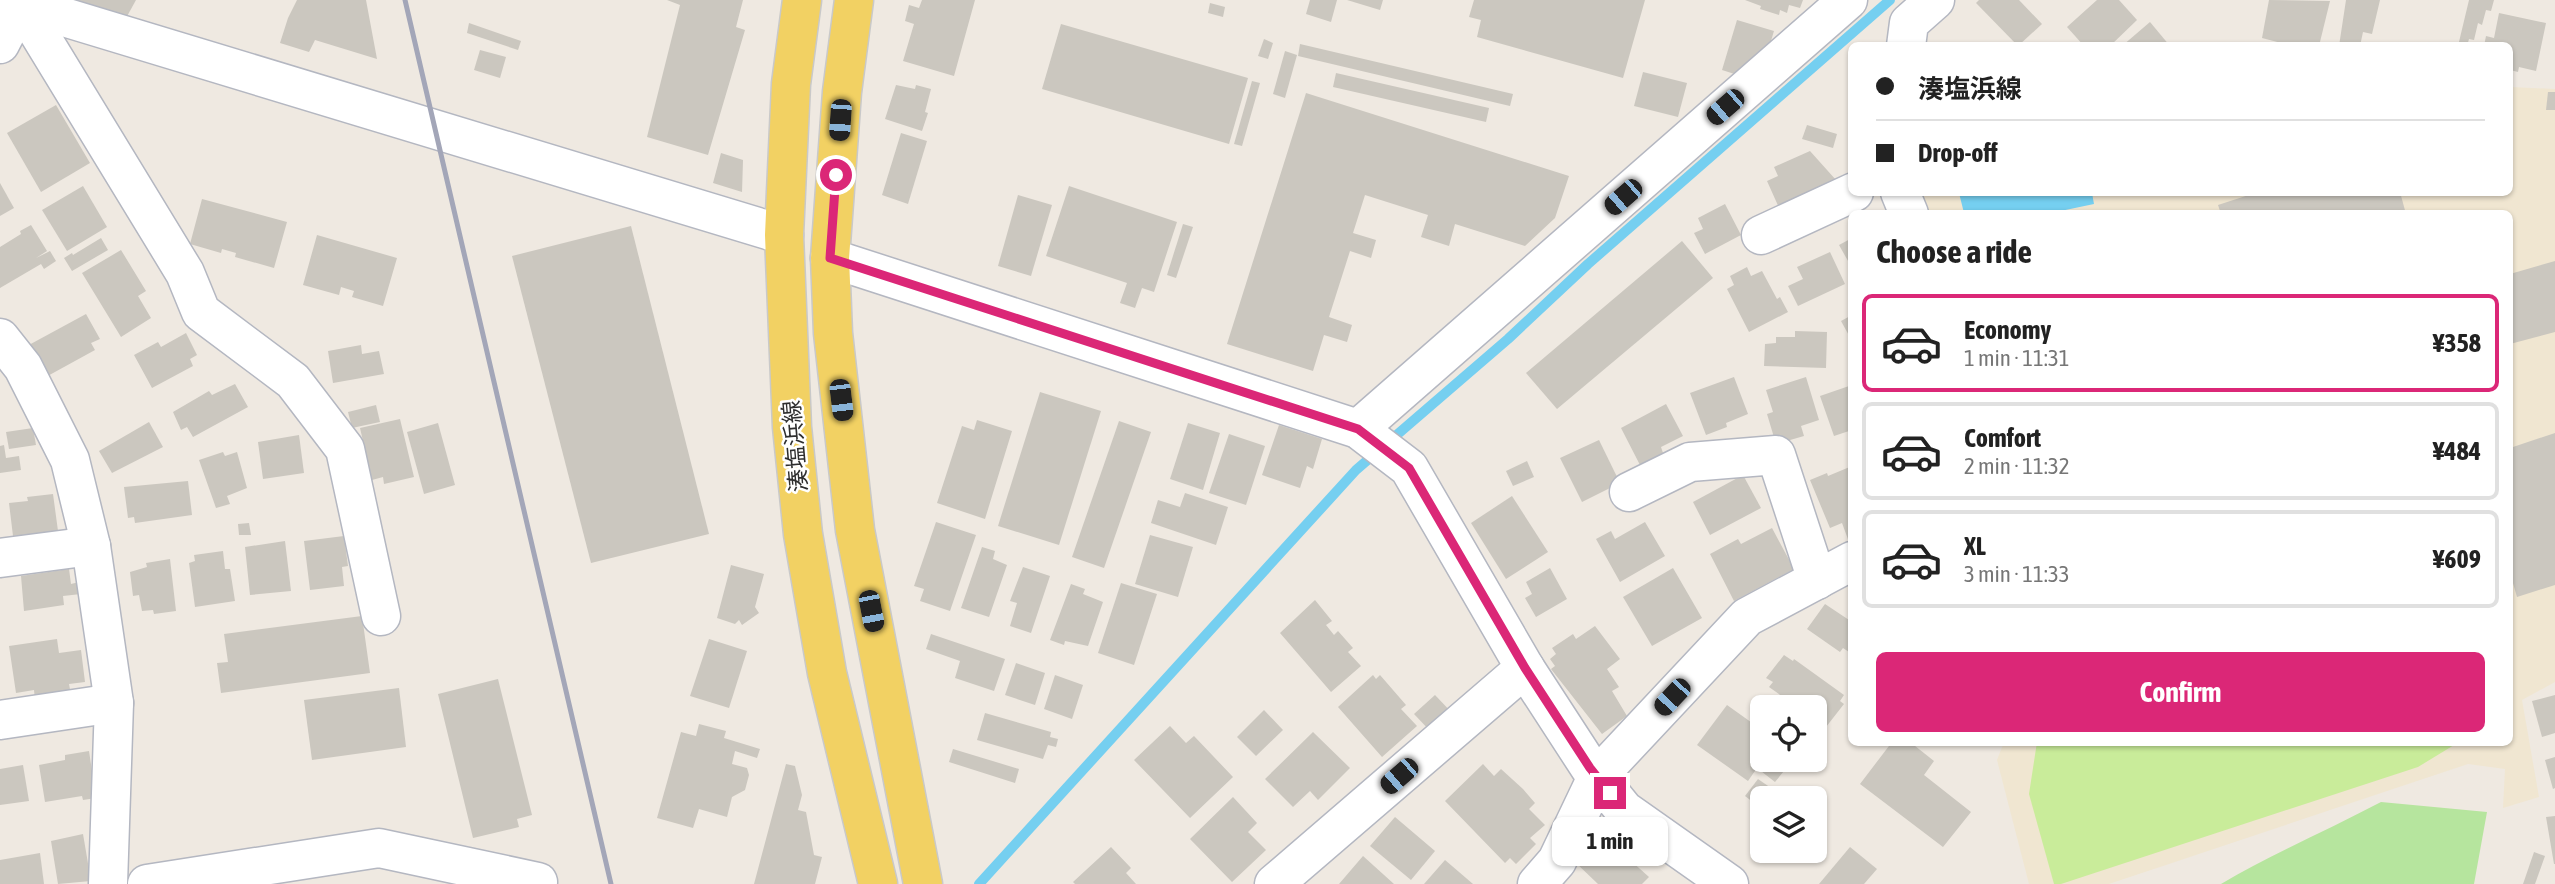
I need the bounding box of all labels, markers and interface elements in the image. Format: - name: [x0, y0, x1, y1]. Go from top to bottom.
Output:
- text: 湊塩浜線: [1918, 74, 2022, 104]
- car: [1703, 85, 1748, 129]
- car: [829, 98, 852, 142]
- text: Drop-off: [1918, 138, 1998, 168]
- route start: [820, 159, 852, 191]
- car: [1601, 175, 1646, 219]
- text: Choose a ride: [1876, 233, 2032, 270]
- icon: car: [1880, 312, 1943, 375]
- text: Economy: [1964, 315, 2051, 345]
- text: ¥358: [2433, 328, 2481, 358]
- text: 1 min · 11:31: [1964, 345, 2070, 371]
- car: [829, 378, 854, 422]
- street label: 湊塩浜線: [778, 399, 812, 493]
- icon: car: [1880, 420, 1943, 483]
- text: Comfort: [1964, 423, 2041, 453]
- text: ¥484: [2433, 436, 2481, 466]
- text: 2 min · 11:32: [1964, 453, 2070, 479]
- icon: car: [1880, 528, 1943, 591]
- text: XL: [1964, 531, 1986, 561]
- text: ¥609: [2433, 544, 2481, 574]
- text: 3 min · 11:33: [1964, 561, 2070, 587]
- car: [857, 588, 886, 634]
- button: Confirm: [1876, 652, 2485, 732]
- car: [1650, 674, 1695, 720]
- map controls: [1750, 695, 1827, 863]
- button: locate: [1750, 695, 1827, 772]
- car: [1377, 754, 1422, 798]
- route end: [1594, 777, 1626, 809]
- button: layers: [1750, 786, 1827, 863]
- callout: 1 min: [1552, 818, 1668, 866]
- text: 1 min: [1587, 828, 1633, 854]

